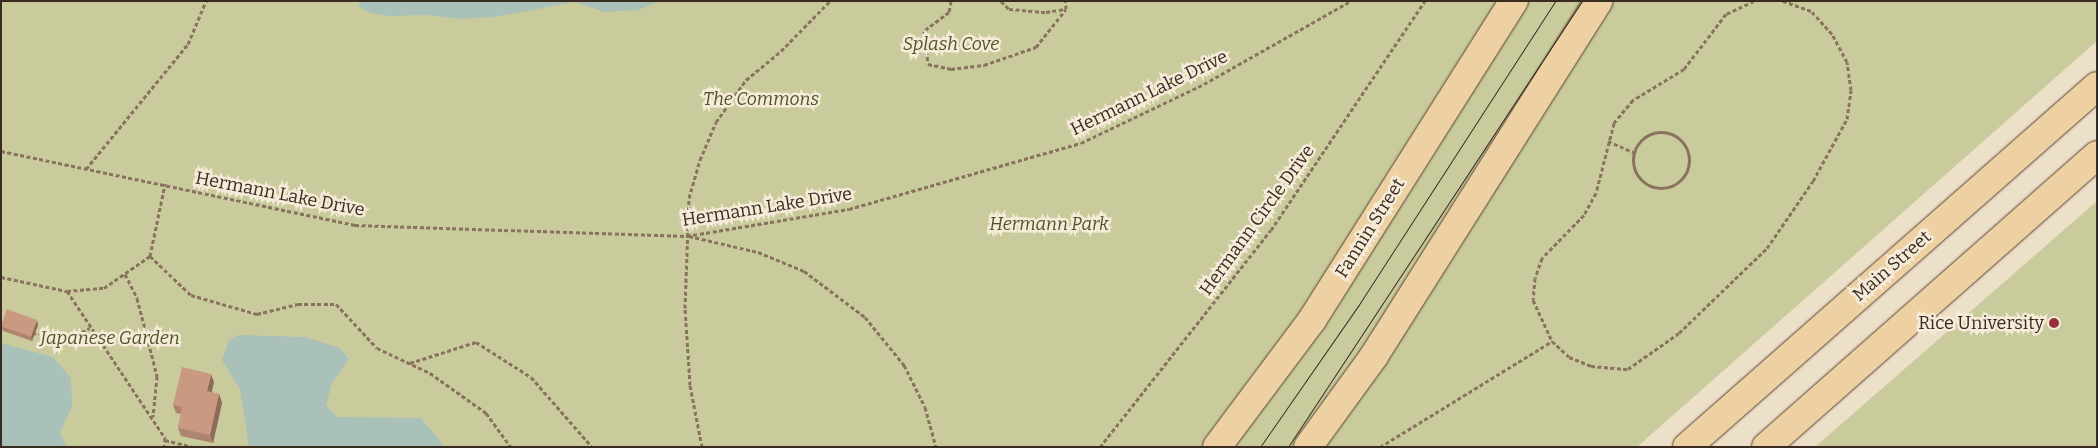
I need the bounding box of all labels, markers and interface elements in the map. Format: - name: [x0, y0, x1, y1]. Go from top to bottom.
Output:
- park label: Splash Cove: [903, 33, 999, 55]
- street label: Hermann Lake Drive: [1067, 46, 1231, 140]
- park label: The Commons: [703, 88, 819, 110]
- street label: Hermann Circle Drive: [1195, 140, 1319, 300]
- street label: Hermann Lake Drive: [194, 167, 366, 221]
- street label: Fannin Street: [1331, 174, 1409, 282]
- street label: Hermann Lake Drive: [680, 183, 854, 231]
- park label: Hermann Park: [989, 213, 1109, 235]
- street label: Main Street: [1848, 226, 1936, 306]
- place label: Rice University: [1918, 312, 2044, 334]
- marker: Rice University: [2048, 317, 2060, 329]
- park label: Japanese Garden: [40, 327, 180, 349]

